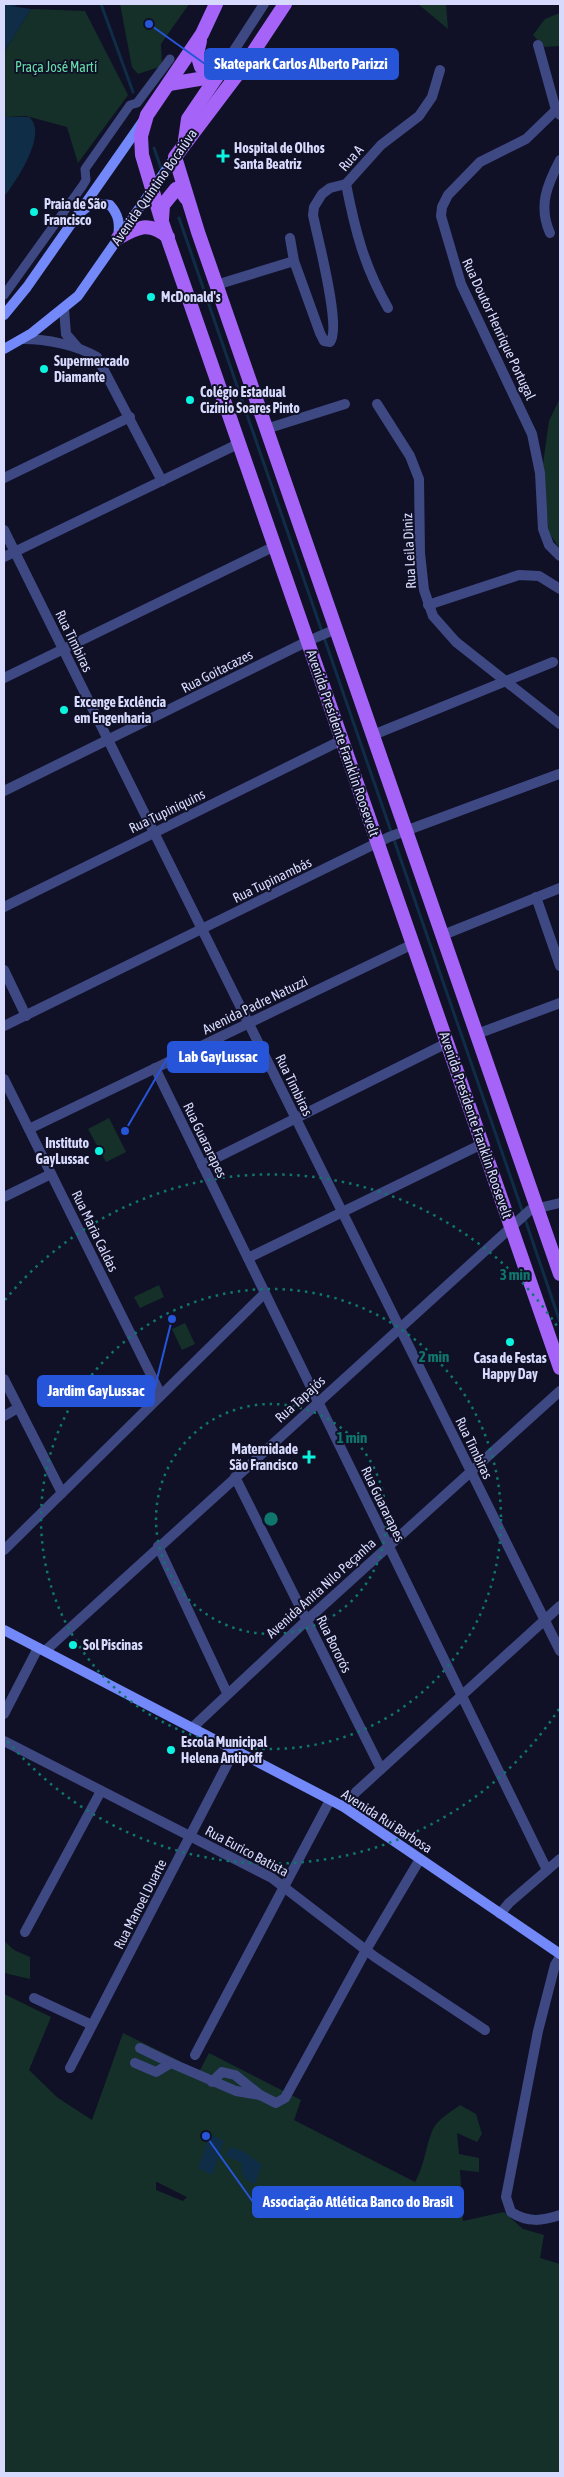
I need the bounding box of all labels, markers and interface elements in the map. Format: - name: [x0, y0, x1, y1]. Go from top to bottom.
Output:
- callout: Skatepark Carlos Alberto Parizzi: [205, 49, 398, 79]
- text: Skatepark Carlos Alberto Parizzi: [214, 55, 388, 72]
- park label: Praça José Martí: [15, 59, 97, 75]
- street label: Avenida Quintino Bocaiúva: [108, 126, 200, 248]
- place label: Hospital de Olhos Santa Beatriz: [234, 140, 325, 172]
- street label: Rua A: [335, 142, 367, 174]
- marker: Hospital de Olhos Santa Beatriz: [216, 149, 230, 163]
- place label: Praia de São Francisco: [44, 196, 107, 228]
- marker: Praia de São Francisco: [28, 206, 40, 218]
- street label: Rua Doutor Henrique Portugal: [459, 256, 539, 403]
- place label: McDonald's: [161, 289, 221, 305]
- marker: McDonald's: [145, 291, 157, 303]
- place label: Supermercado Diamante: [54, 353, 130, 385]
- marker: Supermercado Diamante: [38, 363, 50, 375]
- place label: Colégio Estadual Cizínio Soares Pinto: [200, 384, 300, 416]
- marker: Colégio Estadual Cizínio Soares Pinto: [184, 394, 196, 406]
- street label: Rua Leila Diniz: [399, 513, 419, 589]
- street label: Rua Timbiras: [52, 608, 96, 674]
- street label: Rua Goitacazes: [179, 646, 255, 696]
- street label: Avenida Presidente Franklin Roosevelt: [303, 647, 383, 839]
- place label: Excenge Exclência em Engenharia: [74, 694, 167, 726]
- marker: Excenge Exclência em Engenharia: [58, 704, 70, 716]
- street label: Rua Tupiniquins: [126, 786, 208, 836]
- street label: Rua Tupinambás: [230, 854, 314, 906]
- street label: Avenida Padre Natuzzi: [200, 973, 310, 1037]
- street label: Avenida Presidente Franklin Roosevelt: [436, 1029, 516, 1221]
- callout: Lab GayLussac: [168, 1042, 268, 1072]
- text: Lab GayLussac: [178, 1048, 258, 1065]
- street label: Rua Timbiras: [272, 1052, 316, 1118]
- street label: Rua Guararapes: [180, 1100, 230, 1180]
- place label: Instituto GayLussac: [36, 1135, 90, 1167]
- marker: Instituto GayLussac: [93, 1145, 105, 1157]
- street label: Rua Maria Caldas: [68, 1188, 122, 1274]
- text: 3 min: [500, 1266, 530, 1283]
- marker: Casa de Festas Happy Day: [504, 1336, 516, 1348]
- text: 2 min: [419, 1348, 449, 1365]
- place label: Casa de Festas Happy Day: [473, 1350, 547, 1382]
- street label: Rua Tapajós: [272, 1372, 328, 1426]
- callout: Jardim GayLussac: [38, 1376, 154, 1406]
- text: Jardim GayLussac: [47, 1382, 145, 1399]
- street label: Rua Timbiras: [452, 1415, 496, 1481]
- text: 1 min: [337, 1429, 367, 1446]
- place label: Maternidade São Francisco: [229, 1441, 298, 1473]
- marker: Maternidade São Francisco: [302, 1450, 316, 1464]
- street label: Rua Guararapes: [358, 1464, 408, 1544]
- centre of rings: [262, 1510, 280, 1528]
- street label: Avenida Anita Nilo Peçanha: [263, 1535, 379, 1641]
- street label: Rua Bororós: [313, 1613, 355, 1675]
- place label: Sol Piscinas: [83, 1637, 143, 1653]
- marker: Sol Piscinas: [67, 1639, 79, 1651]
- place label: Escola Municipal Helena Antipoff: [181, 1734, 268, 1766]
- marker: Escola Municipal Helena Antipoff: [165, 1744, 177, 1756]
- street label: Avenida Rui Barbosa: [339, 1786, 435, 1856]
- street label: Rua Eurico Batista: [203, 1822, 291, 1880]
- street label: Rua Manoel Duarte: [110, 1856, 170, 1952]
- callout: Associação Atlética Banco do Brasil: [253, 2187, 463, 2217]
- text: Associação Atlética Banco do Brasil: [262, 2193, 454, 2210]

